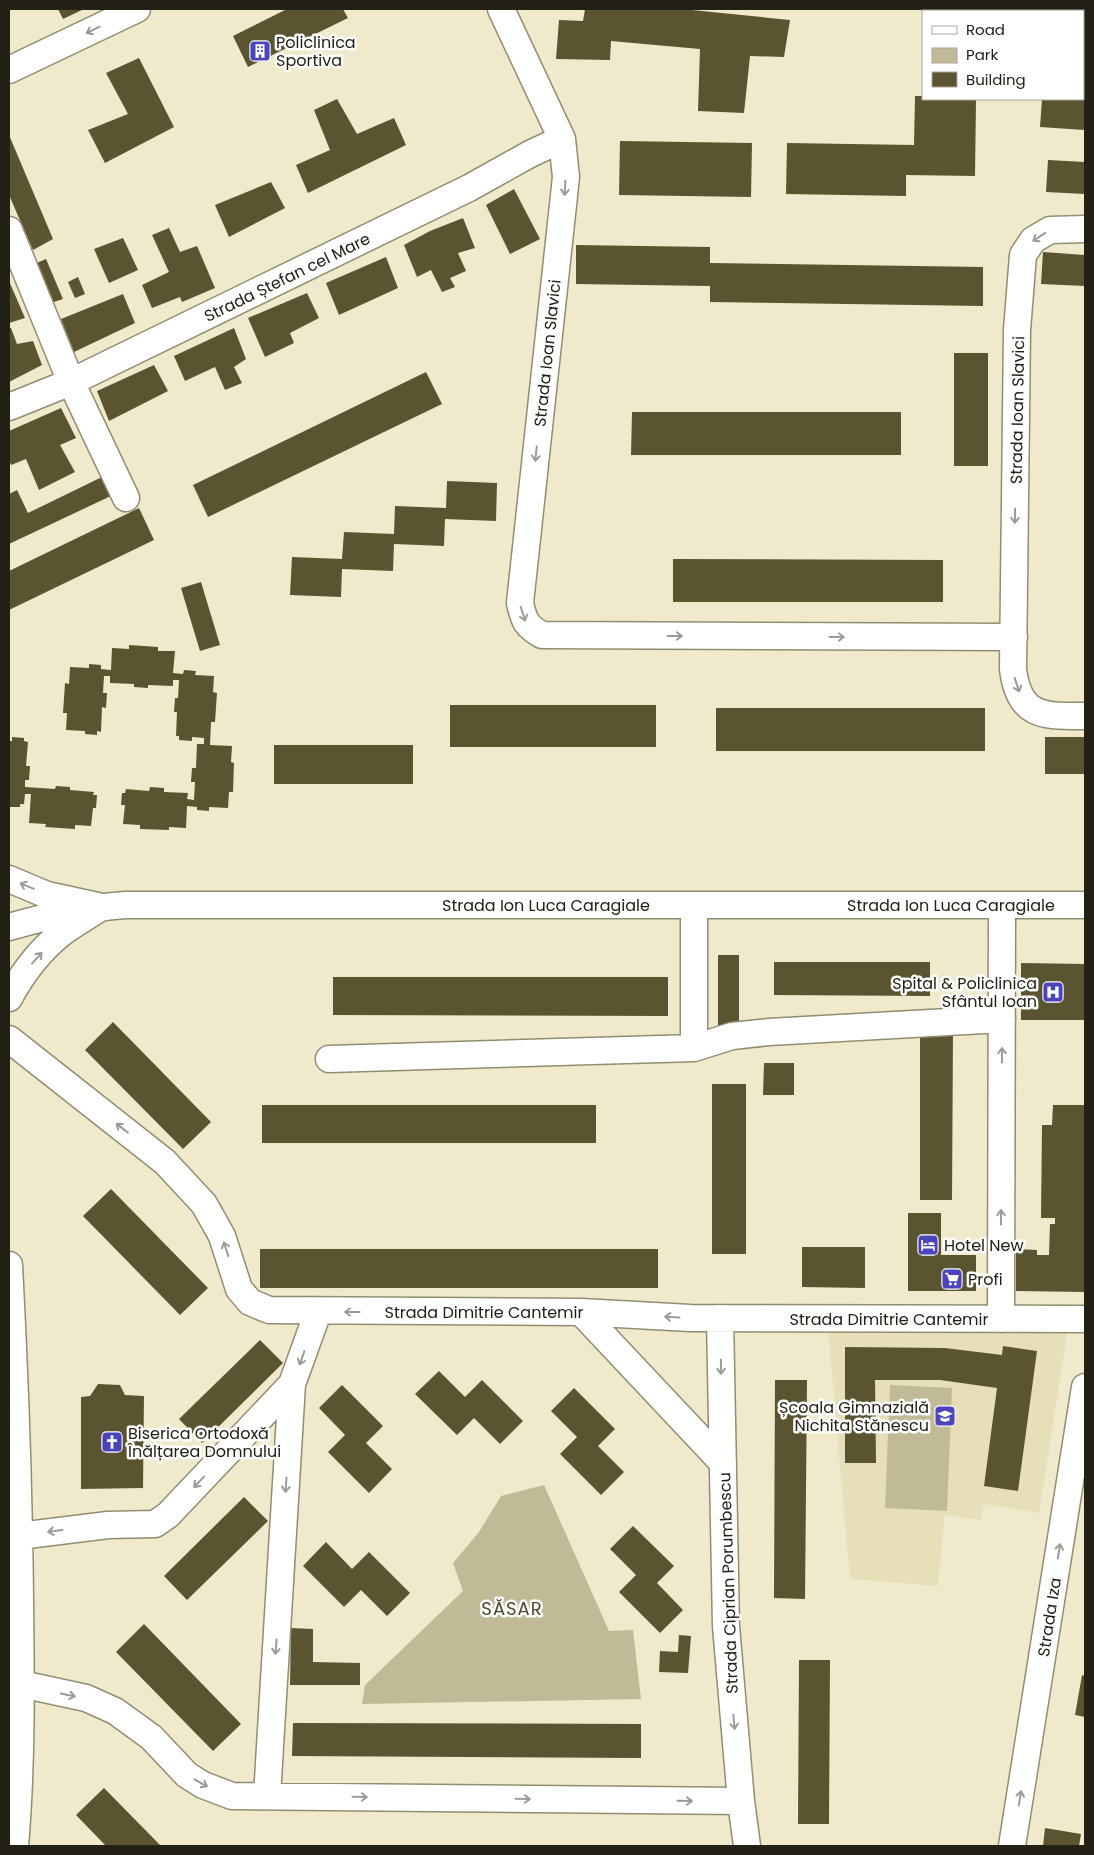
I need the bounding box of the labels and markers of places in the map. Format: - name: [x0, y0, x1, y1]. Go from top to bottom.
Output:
- place label: Policlinica Sportiva: [276, 31, 356, 72]
- building icon: Policlinica Sportiva: [248, 39, 272, 63]
- place label: Spital & Policlinica Sfântul Ioan: [892, 972, 1037, 1013]
- hospital icon: Spital & Policlinica Sfântul Ioan: [1041, 980, 1065, 1004]
- hotel icon: Hotel New: [916, 1233, 940, 1257]
- place label: Hotel New: [944, 1234, 1024, 1257]
- supermarket icon: Profi: [940, 1267, 964, 1291]
- place label: Profi: [968, 1268, 1003, 1291]
- place label: Școala Gimnazială Nichita Stănescu: [779, 1396, 929, 1437]
- school or university icon: Școala Gimnazială Nichita Stănescu: [933, 1404, 957, 1428]
- place label: Biserica Ortodoxă Înălțarea Domnului: [127, 1422, 281, 1463]
- church icon: Biserica Ortodoxă Înălțarea Domnului: [100, 1430, 124, 1454]

